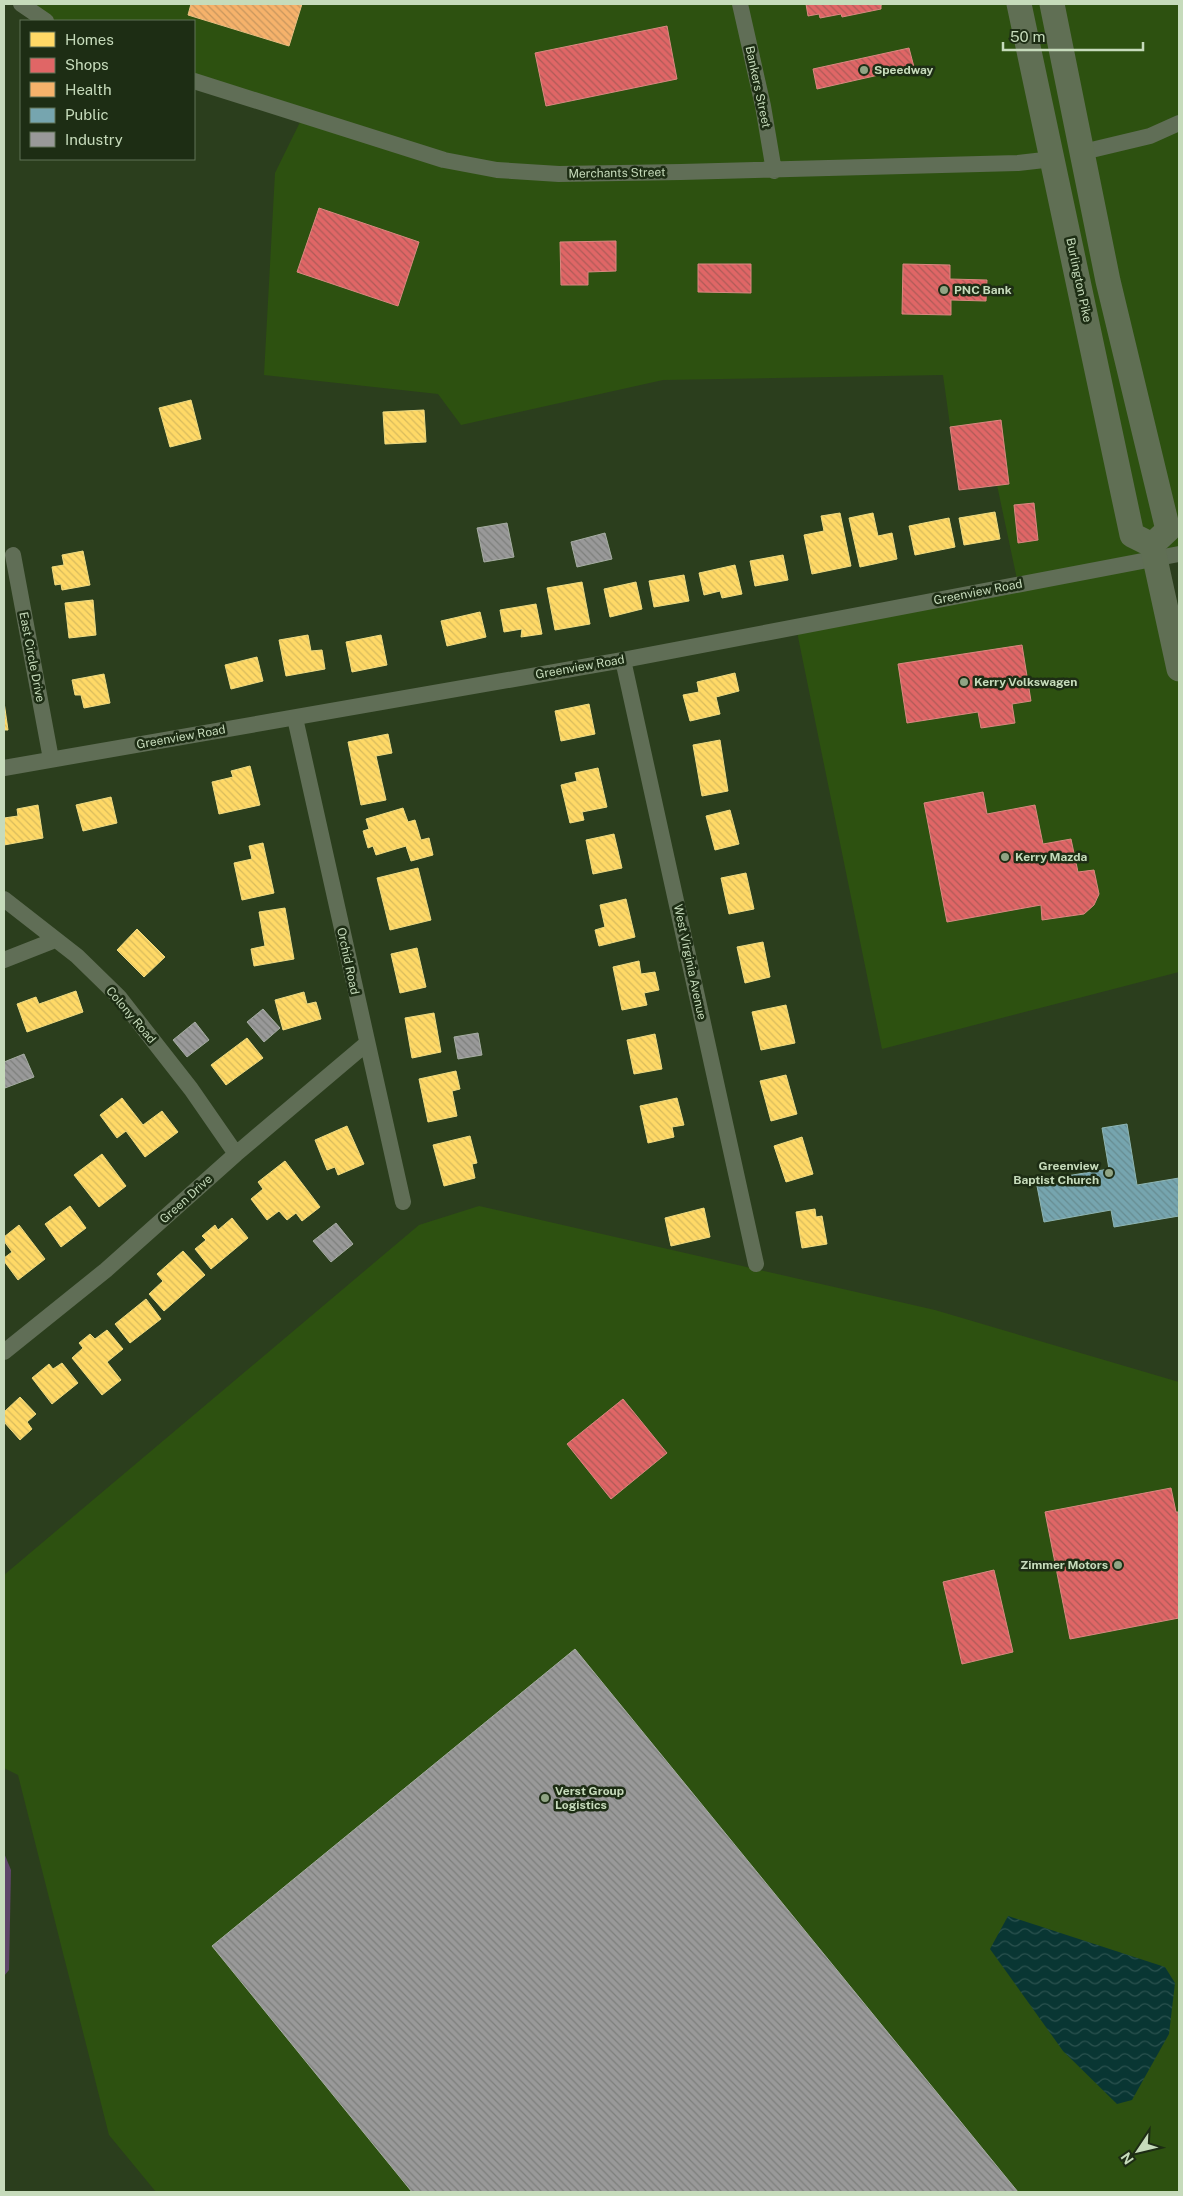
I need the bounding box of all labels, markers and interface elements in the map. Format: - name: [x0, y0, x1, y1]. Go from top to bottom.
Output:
- legend: [20, 20, 195, 160]
- scale bar: [1003, 20, 1143, 52]
- text: 50 m: [1010, 28, 1045, 45]
- text: Homes: [65, 31, 114, 48]
- street label: Bankers Street: [742, 45, 774, 130]
- text: Shops: [65, 56, 109, 73]
- place label: Speedway: [874, 63, 934, 77]
- marker: Speedway: [858, 64, 870, 76]
- text: Health: [65, 81, 112, 98]
- text: Public: [65, 106, 109, 123]
- text: Industry: [65, 131, 123, 148]
- street label: Merchants Street: [568, 165, 666, 181]
- street label: Burlington Pike: [1063, 237, 1095, 324]
- place label: PNC Bank: [954, 283, 1012, 297]
- marker: PNC Bank: [938, 284, 950, 296]
- street label: Greenview Road: [932, 577, 1024, 607]
- street label: East Circle Drive: [16, 611, 48, 703]
- street label: Greenview Road: [534, 652, 626, 682]
- place label: Kerry Volkswagen: [974, 675, 1077, 689]
- marker: Kerry Volkswagen: [958, 676, 970, 688]
- street label: Greenview Road: [135, 722, 227, 752]
- place label: Kerry Mazda: [1015, 850, 1087, 864]
- marker: Kerry Mazda: [999, 851, 1011, 863]
- street label: West Virginia Avenue: [671, 903, 709, 1021]
- street label: Orchid Road: [334, 926, 362, 996]
- street label: Colony Road: [103, 984, 159, 1046]
- place label: Greenview Baptist Church: [1013, 1159, 1100, 1187]
- marker: Greenview Baptist Church: [1103, 1167, 1115, 1179]
- street label: Green Drive: [157, 1172, 215, 1226]
- place label: Zimmer Motors: [1020, 1558, 1108, 1572]
- marker: Zimmer Motors: [1112, 1559, 1124, 1571]
- place label: Verst Group Logistics: [555, 1784, 624, 1812]
- marker: Verst Group Logistics: [539, 1792, 551, 1804]
- north arrow: [1113, 2126, 1163, 2176]
- text: N: [1118, 2149, 1137, 2168]

